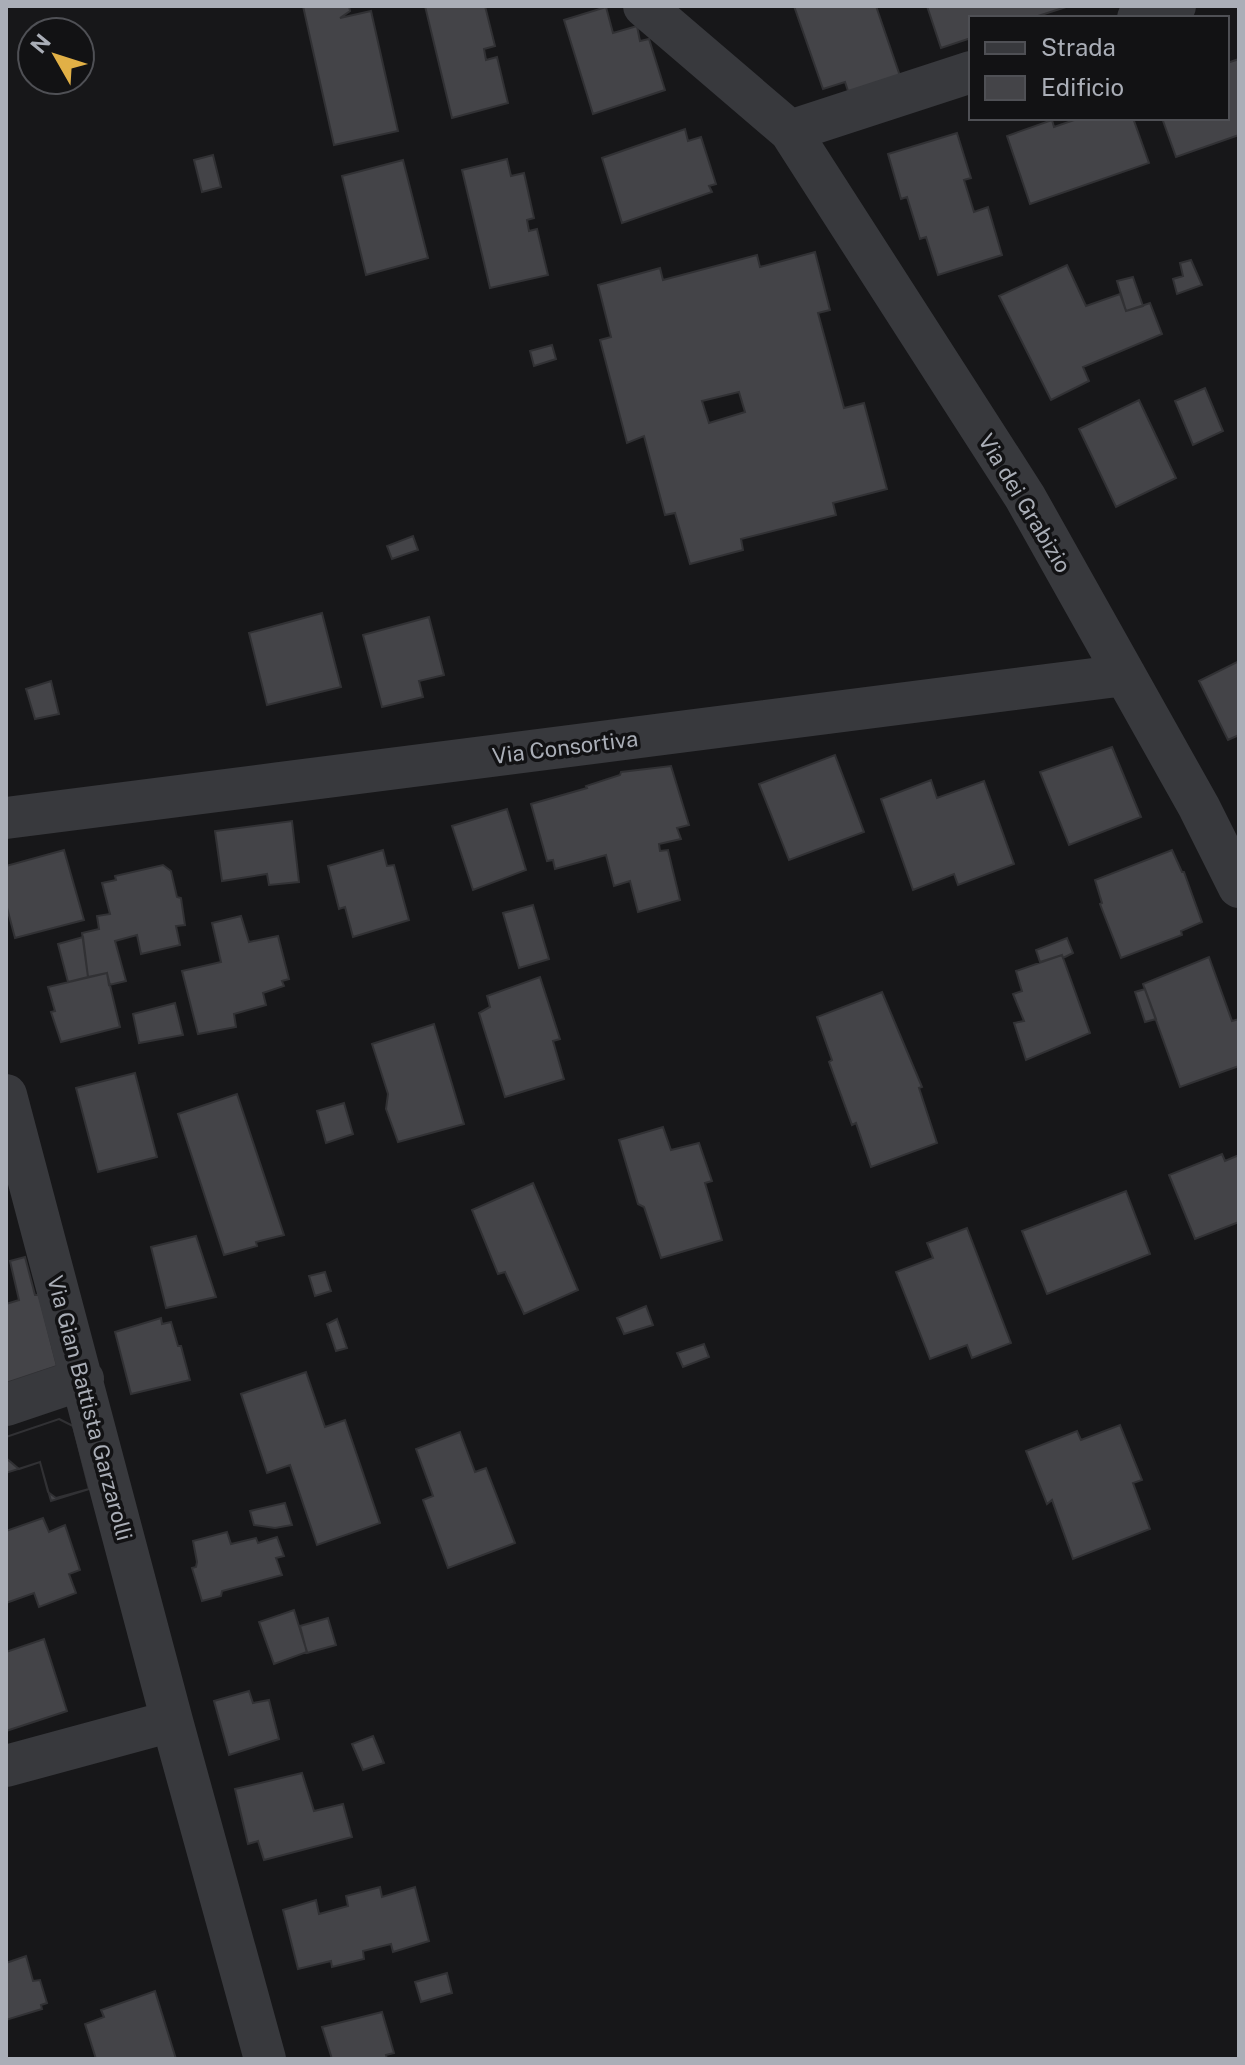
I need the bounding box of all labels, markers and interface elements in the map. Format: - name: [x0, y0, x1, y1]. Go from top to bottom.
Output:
- north arrow: [16, 16, 96, 96]
- legend: [969, 16, 1229, 120]
- text: N: [25, 29, 56, 58]
- text: Strada: [1041, 33, 1116, 61]
- text: Edificio: [1041, 73, 1124, 101]
- street label: Via dei Grabizio: [973, 429, 1077, 577]
- street label: Via Consortiva: [491, 725, 639, 769]
- street label: Via Gian Battista Garzarolli: [42, 1273, 138, 1543]

